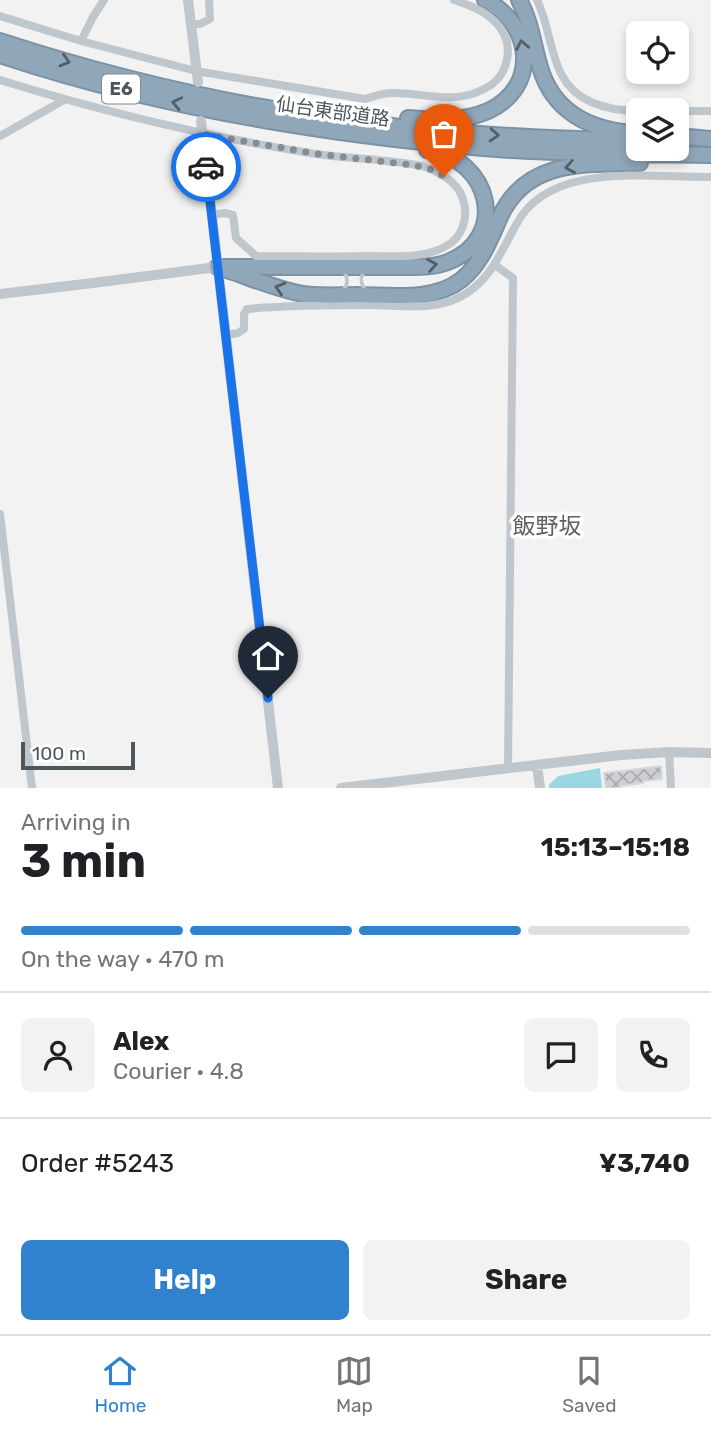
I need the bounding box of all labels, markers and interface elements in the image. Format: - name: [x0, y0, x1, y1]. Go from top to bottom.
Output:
- map controls: [626, 21, 689, 161]
- button: locate: [626, 21, 689, 84]
- one-way arrow: [515, 39, 530, 51]
- one-way arrow: [59, 52, 71, 67]
- road number: E6: [102, 74, 140, 104]
- street label: 仙台東部道路: [275, 92, 391, 131]
- one-way arrow: [171, 96, 183, 111]
- button: layers: [626, 98, 689, 161]
- pin: [414, 104, 474, 176]
- icon: bag: [425, 115, 463, 153]
- one-way arrow: [489, 127, 500, 142]
- courier: [171, 132, 241, 202]
- icon: car: [187, 148, 225, 186]
- one-way arrow: [564, 159, 576, 174]
- one-way arrow: [426, 258, 438, 273]
- one-way arrow: [275, 282, 287, 296]
- district label: 飯野坂: [513, 512, 582, 540]
- pin: [238, 626, 298, 698]
- icon: home: [249, 637, 287, 675]
- scale bar: [21, 739, 135, 771]
- text: 100 m: [32, 742, 86, 765]
- text: Arriving in: [21, 808, 131, 836]
- text: 15:13–15:18: [541, 832, 690, 863]
- text: 3 min: [21, 834, 146, 889]
- text: On the way · 470 m: [21, 945, 225, 973]
- button: person: [21, 1018, 95, 1092]
- button: chat: [524, 1018, 598, 1092]
- button: phone: [616, 1018, 690, 1092]
- text: Alex: [113, 1026, 169, 1057]
- text: Courier · 4.8: [113, 1057, 244, 1085]
- text: Order #5243: [21, 1148, 174, 1179]
- text: ¥3,740: [599, 1148, 690, 1179]
- button: Help: [21, 1240, 349, 1320]
- button: Share: [363, 1240, 690, 1320]
- tab: Home: [94, 1352, 146, 1417]
- tab: Map: [335, 1352, 373, 1417]
- tab: Saved: [562, 1352, 617, 1417]

